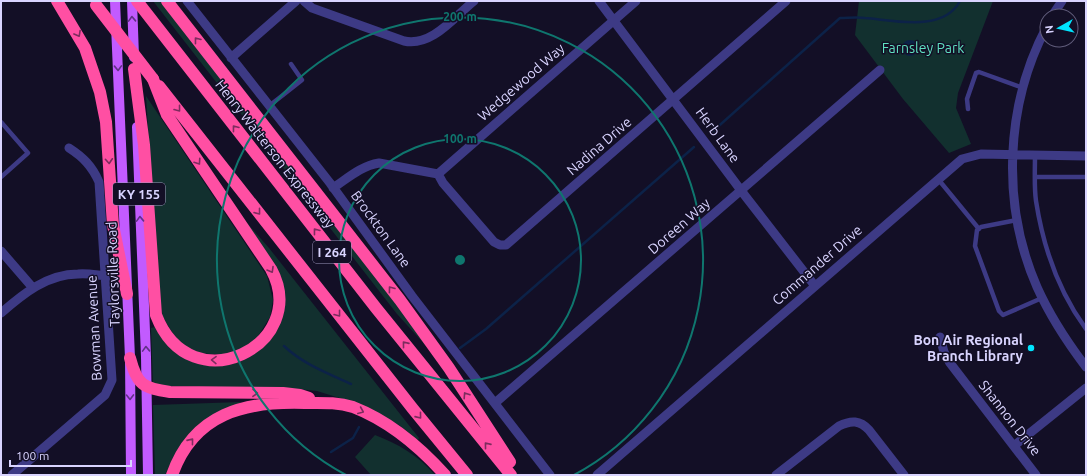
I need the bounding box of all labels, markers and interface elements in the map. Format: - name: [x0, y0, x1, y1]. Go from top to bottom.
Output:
- north arrow: [1039, 8, 1079, 48]
- text: 200 m: [443, 10, 477, 23]
- one-way arrow: [128, 16, 137, 22]
- text: N: [1043, 24, 1056, 34]
- one-way arrow: [73, 30, 80, 37]
- one-way arrow: [195, 37, 202, 44]
- street label: Wedgewood Way: [474, 40, 568, 124]
- park label: Farnsley Park: [882, 40, 964, 56]
- one-way arrow: [114, 65, 122, 71]
- street label: Henry Watterson Expressway: [212, 77, 338, 231]
- street label: Herb Lane: [693, 104, 743, 166]
- one-way arrow: [173, 105, 180, 112]
- street label: Nadina Drive: [563, 114, 635, 178]
- one-way arrow: [233, 126, 240, 133]
- text: 100 m: [443, 132, 477, 145]
- one-way arrow: [104, 158, 113, 164]
- one-way arrow: [193, 158, 201, 165]
- road number: KY 155: [113, 183, 165, 205]
- street label: Brockton Lane: [348, 188, 414, 270]
- street label: Doreen Way: [645, 195, 713, 257]
- one-way arrow: [253, 207, 260, 214]
- one-way arrow: [136, 216, 145, 222]
- street label: Taylorsville Road: [103, 221, 123, 327]
- street label: Commander Drive: [769, 222, 865, 308]
- one-way arrow: [313, 228, 320, 235]
- road number: I 264: [313, 241, 351, 263]
- centre of rings: [453, 253, 467, 267]
- one-way arrow: [266, 266, 273, 273]
- street label: Bowman Avenue: [83, 275, 105, 381]
- one-way arrow: [389, 287, 396, 294]
- one-way arrow: [333, 310, 340, 317]
- place label: Bon Air Regional Branch Library: [913, 332, 1024, 364]
- one-way arrow: [403, 341, 410, 348]
- marker: Bon Air Regional Branch Library: [1026, 343, 1036, 353]
- one-way arrow: [141, 346, 150, 352]
- one-way arrow: [211, 356, 217, 364]
- street label: Shannon Drive: [976, 377, 1044, 459]
- one-way arrow: [252, 389, 258, 398]
- one-way arrow: [463, 392, 471, 399]
- one-way arrow: [126, 394, 134, 400]
- one-way arrow: [356, 406, 364, 414]
- one-way arrow: [414, 412, 421, 419]
- one-way arrow: [186, 439, 193, 446]
- scale bar: [10, 442, 131, 468]
- one-way arrow: [484, 442, 491, 449]
- text: 100 m: [16, 449, 49, 462]

